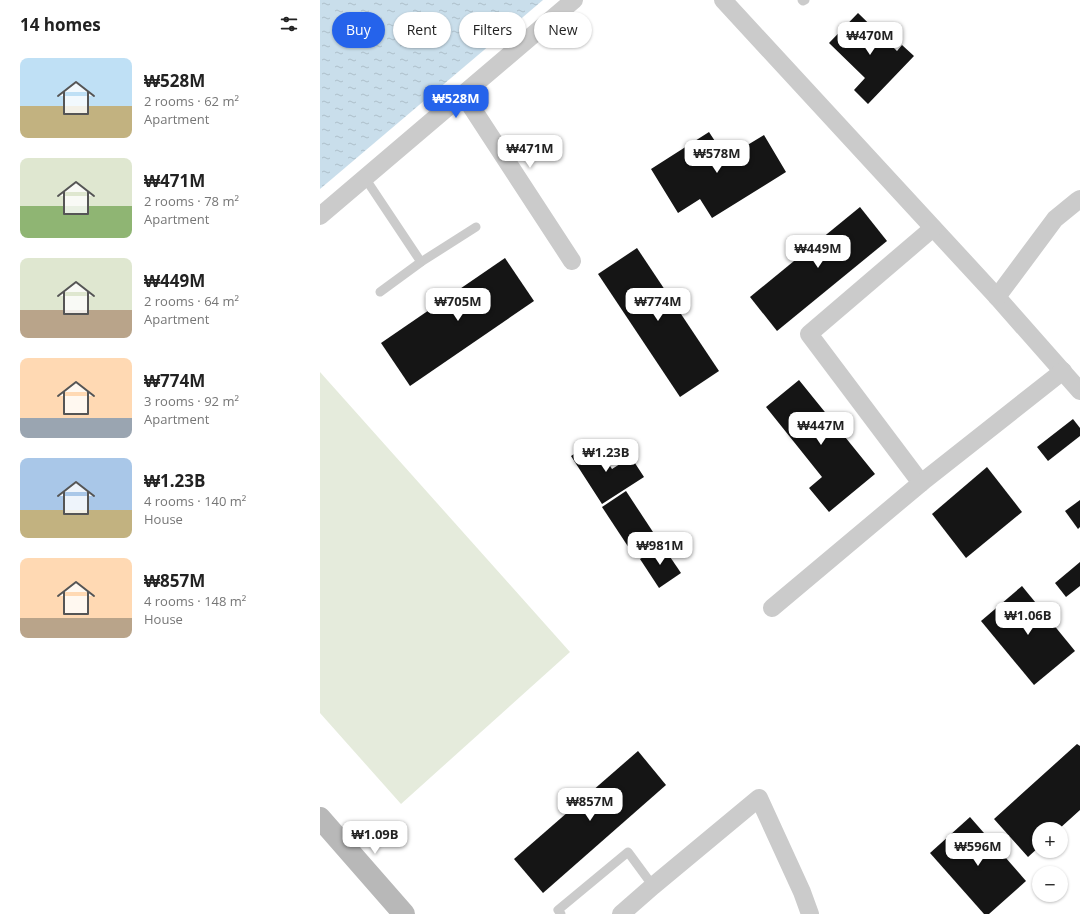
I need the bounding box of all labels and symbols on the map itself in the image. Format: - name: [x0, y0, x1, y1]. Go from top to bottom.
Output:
- pin: ₩470M: [842, 22, 898, 56]
- pin: ₩528M: [428, 85, 484, 119]
- pin: ₩471M: [502, 135, 558, 169]
- pin: ₩578M: [689, 140, 745, 174]
- pin: ₩449M: [790, 235, 846, 269]
- pin: ₩705M: [430, 288, 486, 322]
- pin: ₩774M: [630, 288, 686, 322]
- pin: ₩447M: [793, 412, 849, 446]
- pin: ₩1.23B: [573, 439, 639, 473]
- pin: ₩981M: [632, 532, 688, 566]
- pin: ₩1.06B: [995, 602, 1061, 636]
- pin: ₩857M: [562, 788, 618, 822]
- pin: ₩1.09B: [342, 821, 408, 855]
- pin: ₩596M: [950, 833, 1006, 867]

